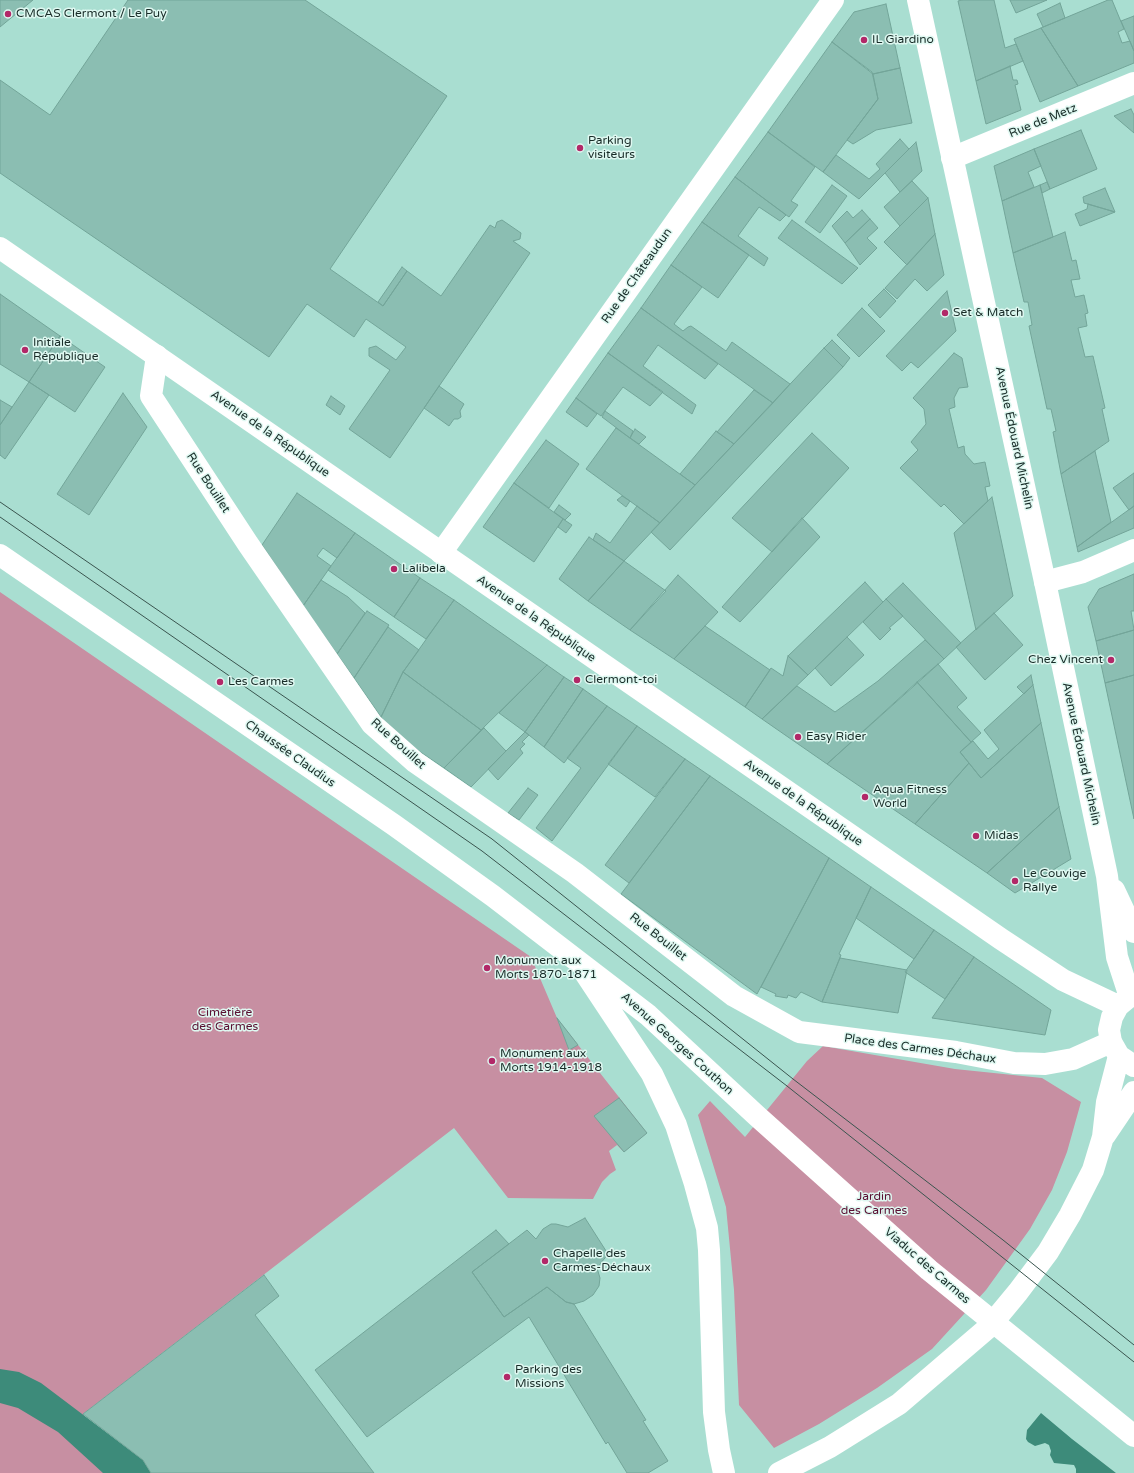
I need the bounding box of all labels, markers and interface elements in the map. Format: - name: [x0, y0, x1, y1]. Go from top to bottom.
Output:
- place label: CMCAS Clermont / Le Puy: [16, 7, 167, 21]
- marker: CMCAS Clermont / Le Puy: [3, 9, 13, 19]
- place label: IL Giardino: [872, 33, 934, 47]
- marker: IL Giardino: [859, 35, 869, 45]
- street label: Rue de Metz: [1007, 101, 1079, 141]
- place label: Parking visiteurs: [588, 134, 635, 162]
- marker: Parking visiteurs: [575, 143, 585, 153]
- street label: Rue de Châteaudun: [599, 226, 675, 326]
- place label: Set & Match: [953, 306, 1023, 320]
- marker: Set & Match: [940, 308, 950, 318]
- place label: Initiale République: [33, 336, 98, 364]
- marker: Initiale République: [20, 345, 30, 355]
- street label: Avenue Édouard Michelin: [992, 365, 1036, 511]
- street label: Avenue de la République: [208, 387, 332, 481]
- street label: Rue Bouillet: [183, 450, 233, 516]
- place label: Lalibela: [402, 562, 446, 576]
- marker: Lalibela: [389, 564, 399, 574]
- street label: Avenue de la République: [474, 572, 598, 666]
- place label: Chez Vincent: [1028, 653, 1103, 667]
- marker: Chez Vincent: [1106, 655, 1116, 665]
- place label: Clermont-toi: [585, 673, 657, 687]
- place label: Les Carmes: [228, 675, 294, 689]
- marker: Clermont-toi: [572, 675, 582, 685]
- marker: Les Carmes: [215, 677, 225, 687]
- street label: Avenue Édouard Michelin: [1059, 681, 1103, 827]
- street label: Rue Bouillet: [368, 716, 428, 772]
- street label: Chaussée Claudius: [242, 717, 338, 791]
- place label: Easy Rider: [806, 730, 866, 744]
- marker: Easy Rider: [793, 732, 803, 742]
- street label: Avenue de la République: [741, 756, 865, 850]
- place label: Aqua Fitness World: [873, 783, 947, 811]
- marker: Aqua Fitness World: [860, 792, 870, 802]
- place label: Midas: [984, 829, 1019, 843]
- marker: Midas: [971, 831, 981, 841]
- place label: Le Couvige Rallye: [1023, 867, 1086, 895]
- marker: Le Couvige Rallye: [1010, 876, 1020, 886]
- street label: Rue Bouillet: [626, 910, 690, 964]
- place label: Monument aux Morts 1870-1871: [495, 954, 597, 982]
- marker: Monument aux Morts 1870-1871: [482, 963, 492, 973]
- street label: Avenue Georges Couthon: [618, 990, 736, 1098]
- park label: Cimetière des Carmes: [192, 1006, 258, 1034]
- street label: Place des Carmes Déchaux: [843, 1031, 997, 1067]
- place label: Monument aux Morts 1914-1918: [500, 1047, 602, 1075]
- marker: Monument aux Morts 1914-1918: [487, 1056, 497, 1066]
- park label: Jardin des Carmes: [841, 1190, 907, 1218]
- street label: Viaduc des Carmes: [881, 1225, 973, 1307]
- place label: Chapelle des Carmes-Déchaux: [553, 1247, 651, 1275]
- marker: Chapelle des Carmes-Déchaux: [540, 1256, 550, 1266]
- place label: Parking des Missions: [515, 1363, 582, 1391]
- marker: Parking des Missions: [502, 1372, 512, 1382]

